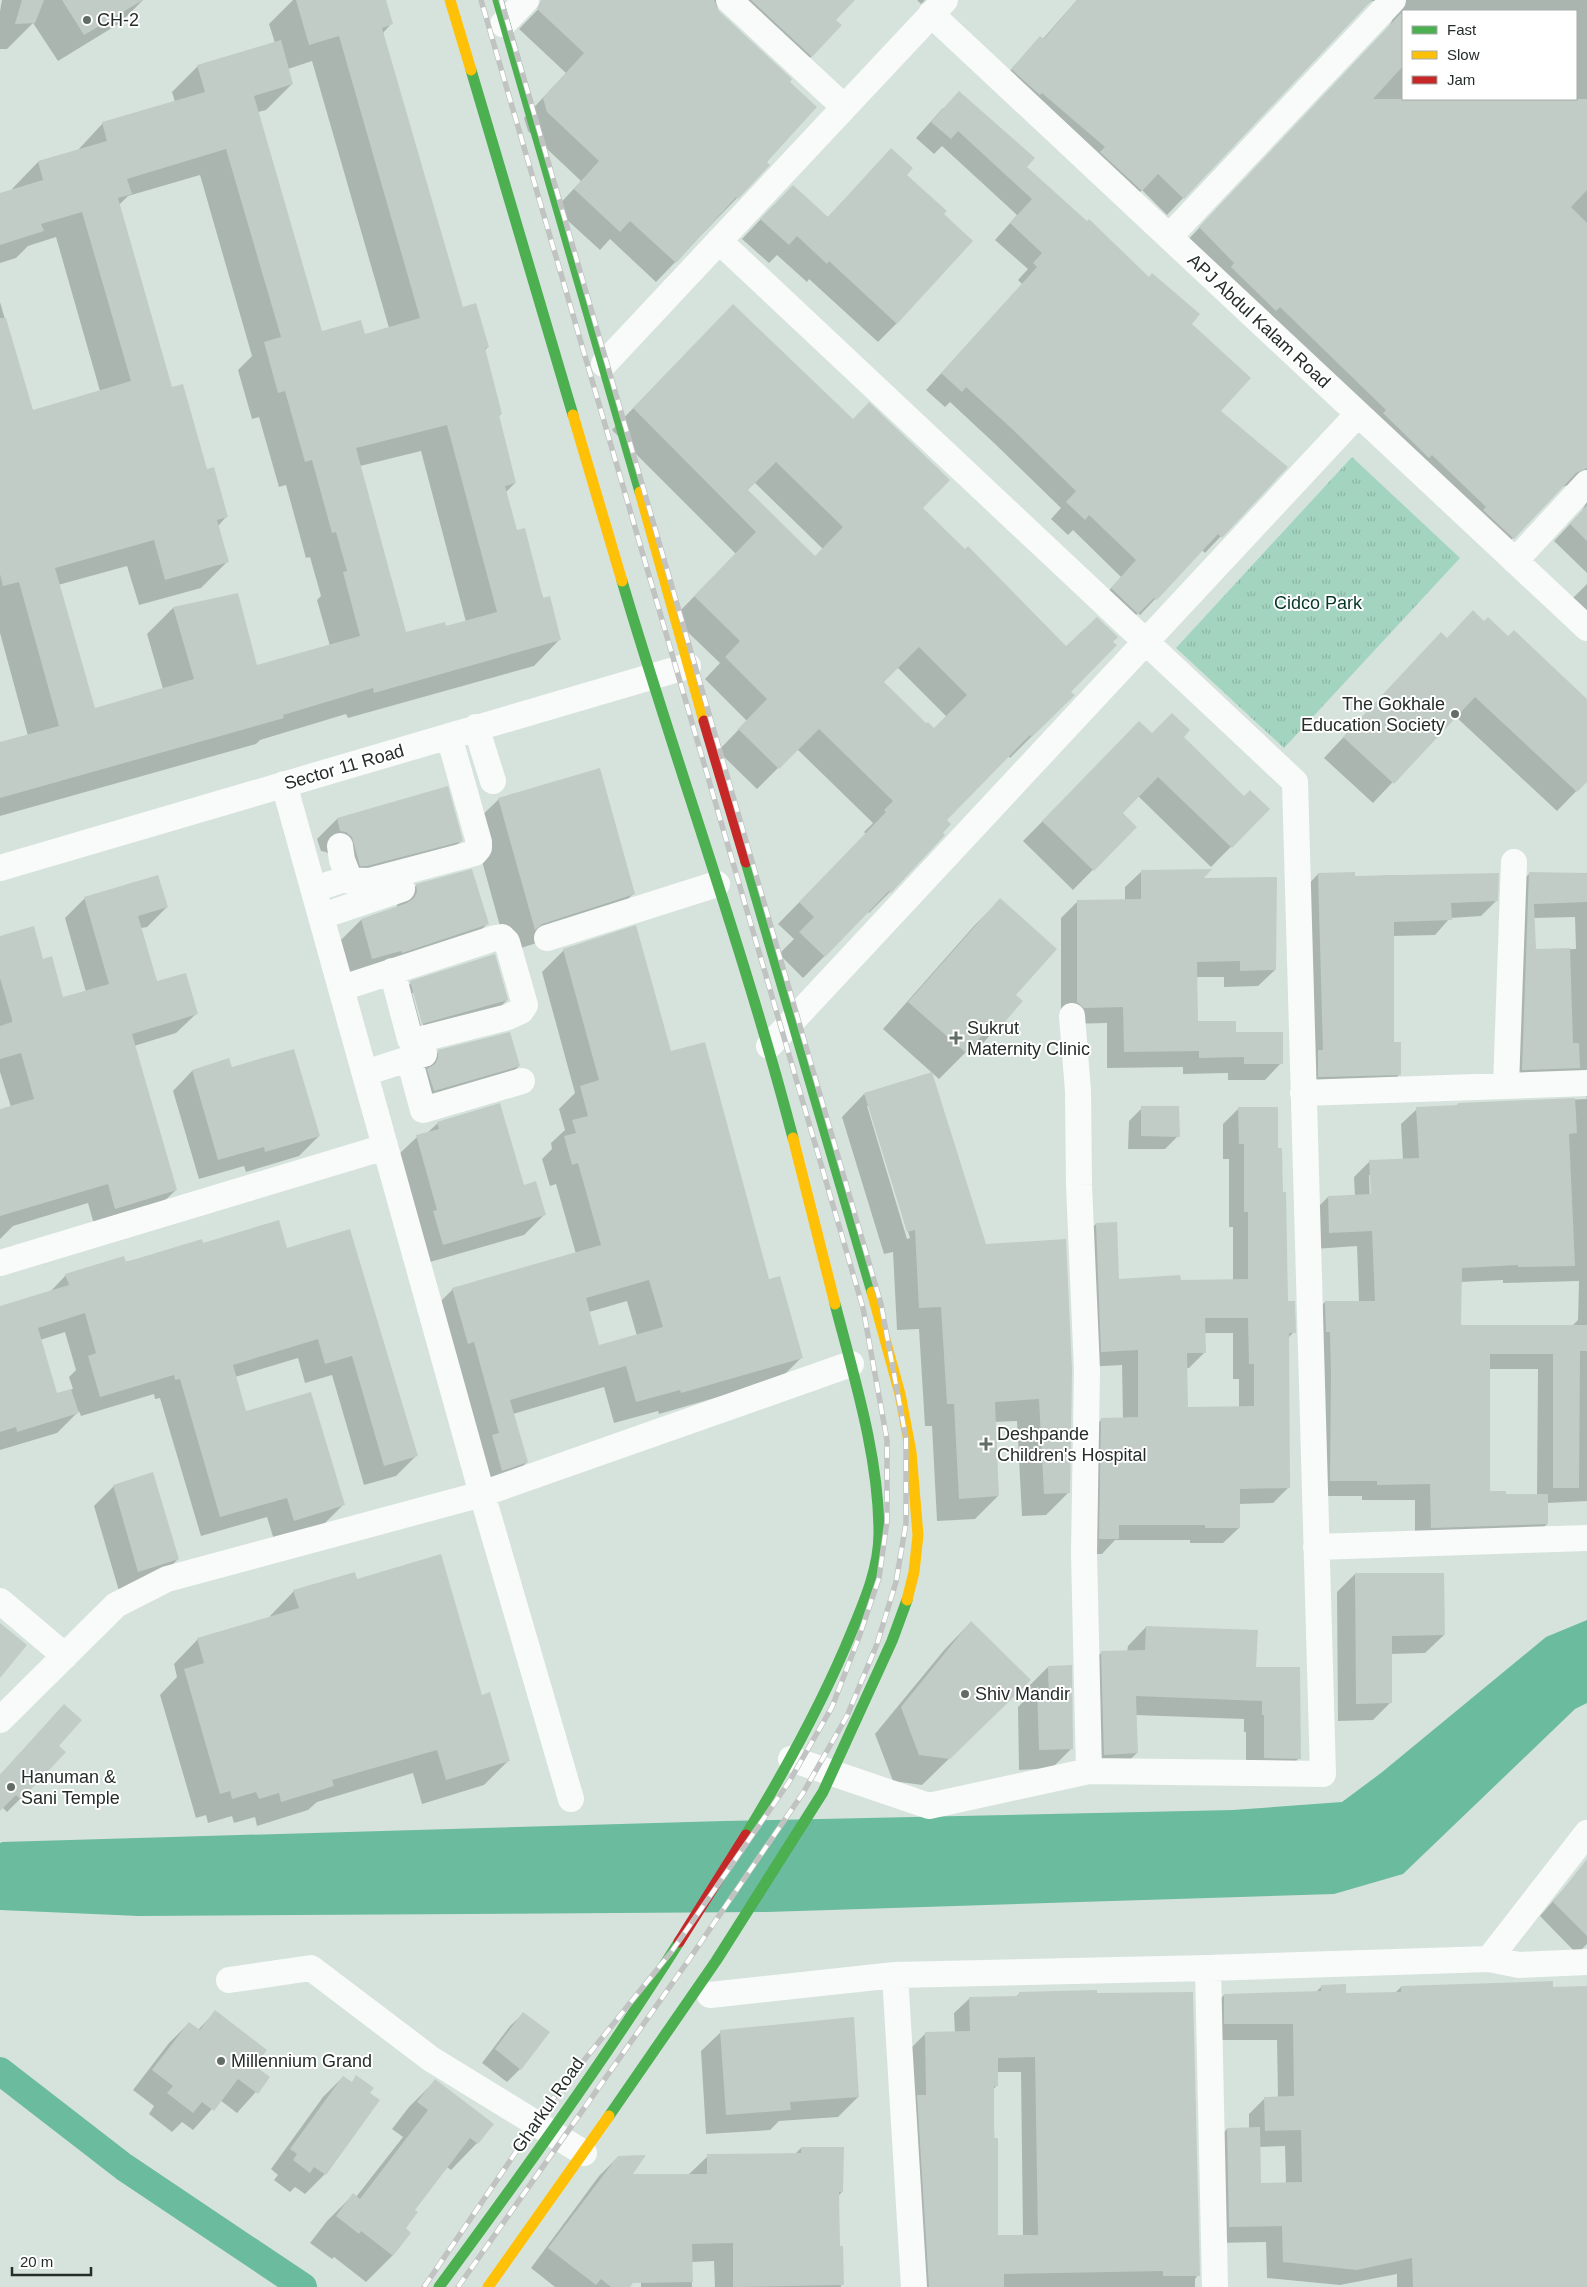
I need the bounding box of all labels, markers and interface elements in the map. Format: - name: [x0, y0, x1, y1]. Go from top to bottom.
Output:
- place label: CH-2: [97, 10, 139, 30]
- legend: [1402, 10, 1577, 100]
- marker: CH-2: [81, 14, 93, 26]
- text: Fast: [1447, 21, 1477, 38]
- text: Slow: [1447, 46, 1480, 63]
- text: Jam: [1447, 71, 1475, 88]
- street label: APJ Abdul Kalam Road: [1184, 250, 1334, 392]
- park label: Cidco Park: [1274, 593, 1363, 613]
- place label: The Gokhale Education Society: [1301, 694, 1445, 735]
- marker: The Gokhale Education Society: [1449, 708, 1461, 720]
- street label: Sector 11 Road: [282, 740, 406, 794]
- place label: Sukrut Maternity Clinic: [967, 1018, 1090, 1059]
- marker: Sukrut Maternity Clinic: [949, 1031, 963, 1045]
- place label: Deshpande Children's Hospital: [997, 1424, 1147, 1465]
- marker: Deshpande Children's Hospital: [979, 1437, 993, 1451]
- place label: Shiv Mandir: [975, 1684, 1070, 1704]
- marker: Shiv Mandir: [959, 1688, 971, 1700]
- place label: Hanuman & Sani Temple: [21, 1767, 120, 1808]
- marker: Hanuman & Sani Temple: [5, 1781, 17, 1793]
- place label: Millennium Grand: [231, 2051, 372, 2071]
- street label: Gharkul Road: [508, 2054, 588, 2156]
- marker: Millennium Grand: [215, 2055, 227, 2067]
- scale bar: [12, 2244, 91, 2276]
- text: 20 m: [20, 2253, 53, 2270]

